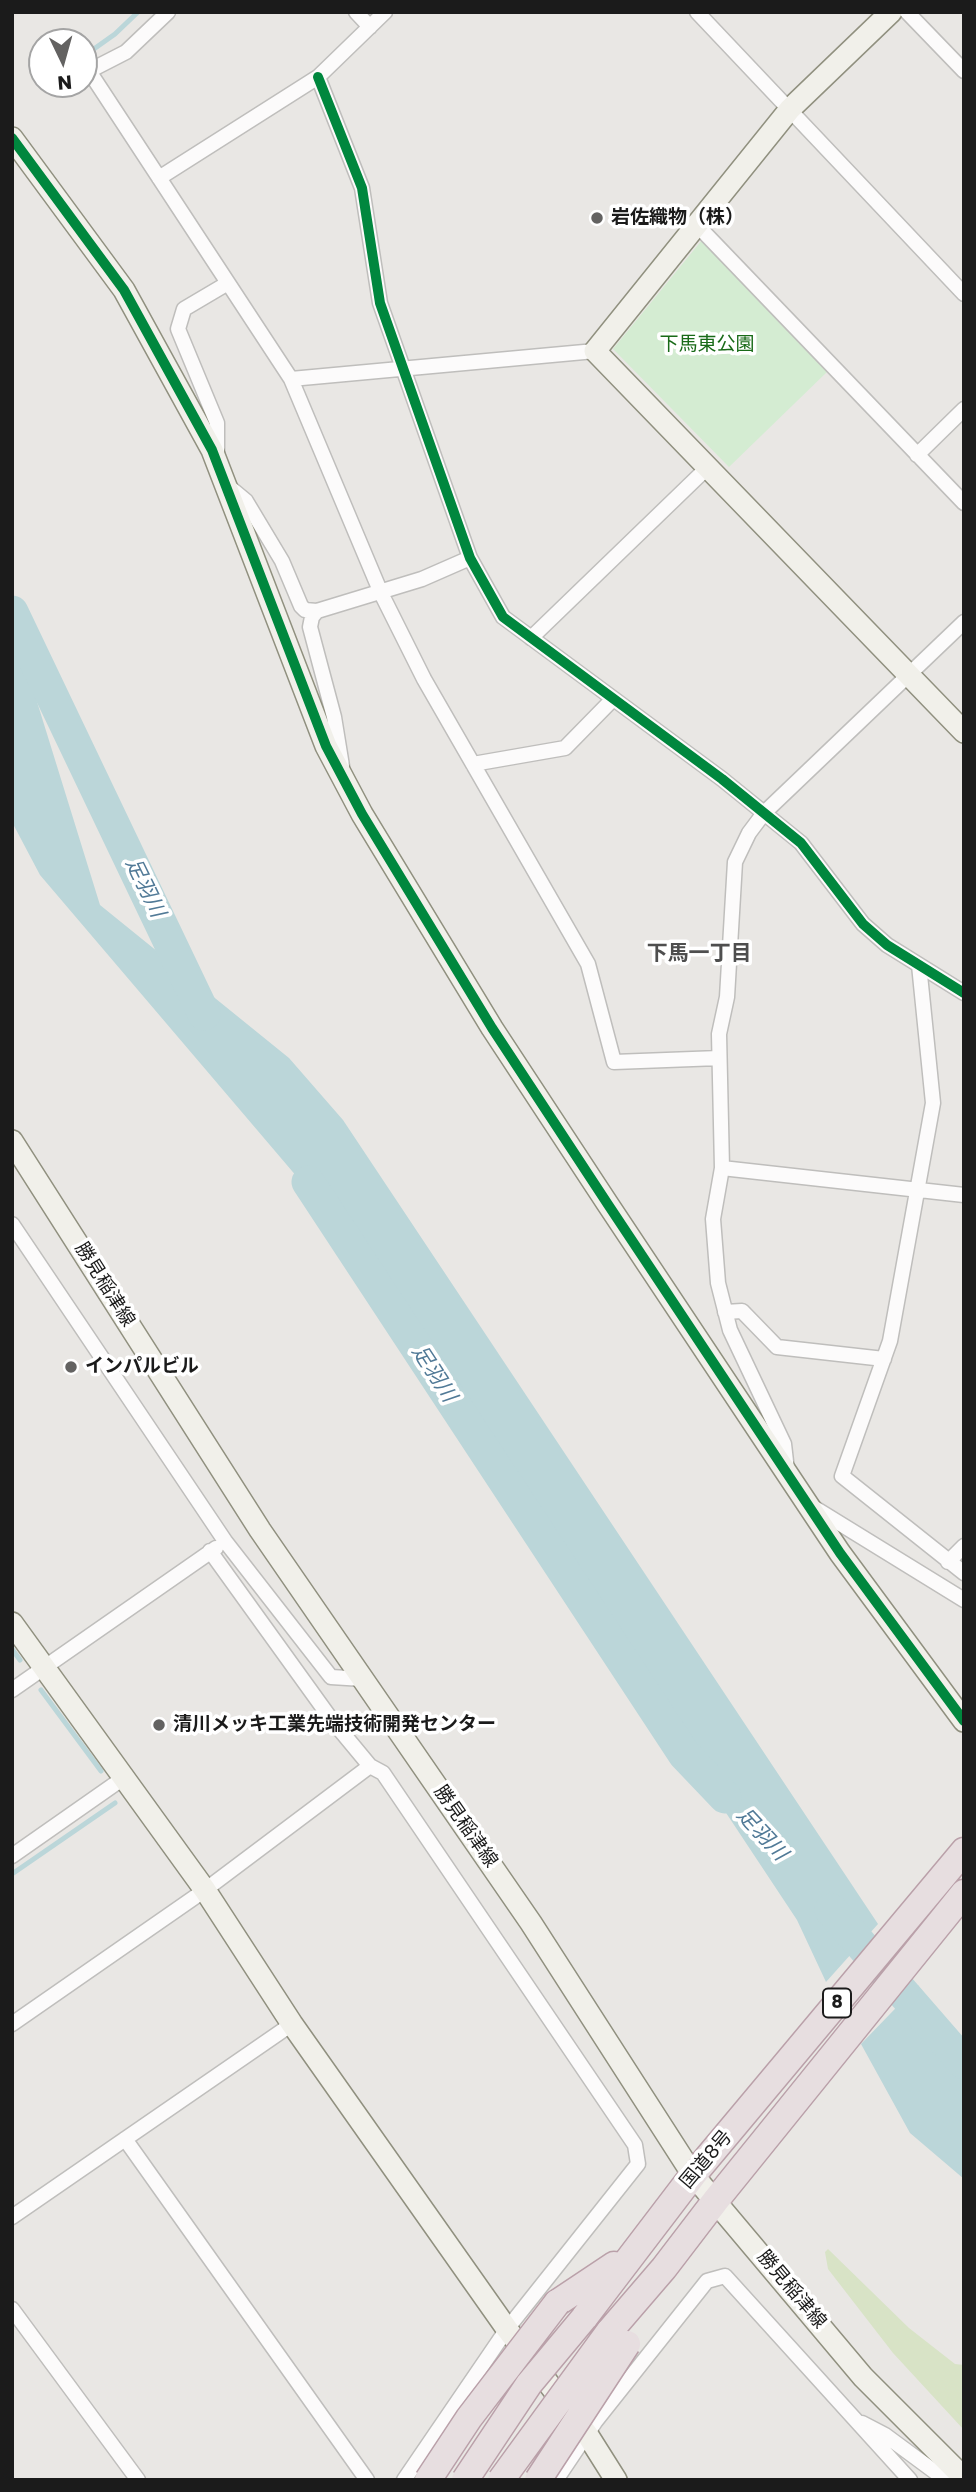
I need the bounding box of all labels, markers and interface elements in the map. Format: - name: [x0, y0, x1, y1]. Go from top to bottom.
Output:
- north arrow: [28, 28, 98, 98]
- text: N: [56, 68, 73, 96]
- place label: 岩佐織物（株）: [611, 207, 744, 229]
- marker: 岩佐織物（株）: [589, 210, 605, 226]
- park label: 下馬東公園: [660, 334, 754, 356]
- water label: 足羽川: [119, 854, 169, 922]
- district label: 下馬一丁目: [647, 942, 751, 968]
- street label: 勝見稲津線: [69, 1239, 139, 1331]
- water label: 足羽川: [405, 1341, 461, 1407]
- place label: インパルビル: [85, 1356, 199, 1378]
- marker: インパルビル: [63, 1359, 79, 1375]
- place label: 清川メッキ工業先端技術開発センター: [173, 1714, 496, 1736]
- marker: 清川メッキ工業先端技術開発センター: [151, 1717, 167, 1733]
- street label: 勝見稲津線: [428, 1782, 502, 1872]
- water label: 足羽川: [730, 1803, 792, 1867]
- road number: 8: [823, 1989, 851, 2018]
- street label: 国道8号: [676, 2126, 738, 2194]
- street label: 勝見稲津線: [752, 2246, 830, 2334]

